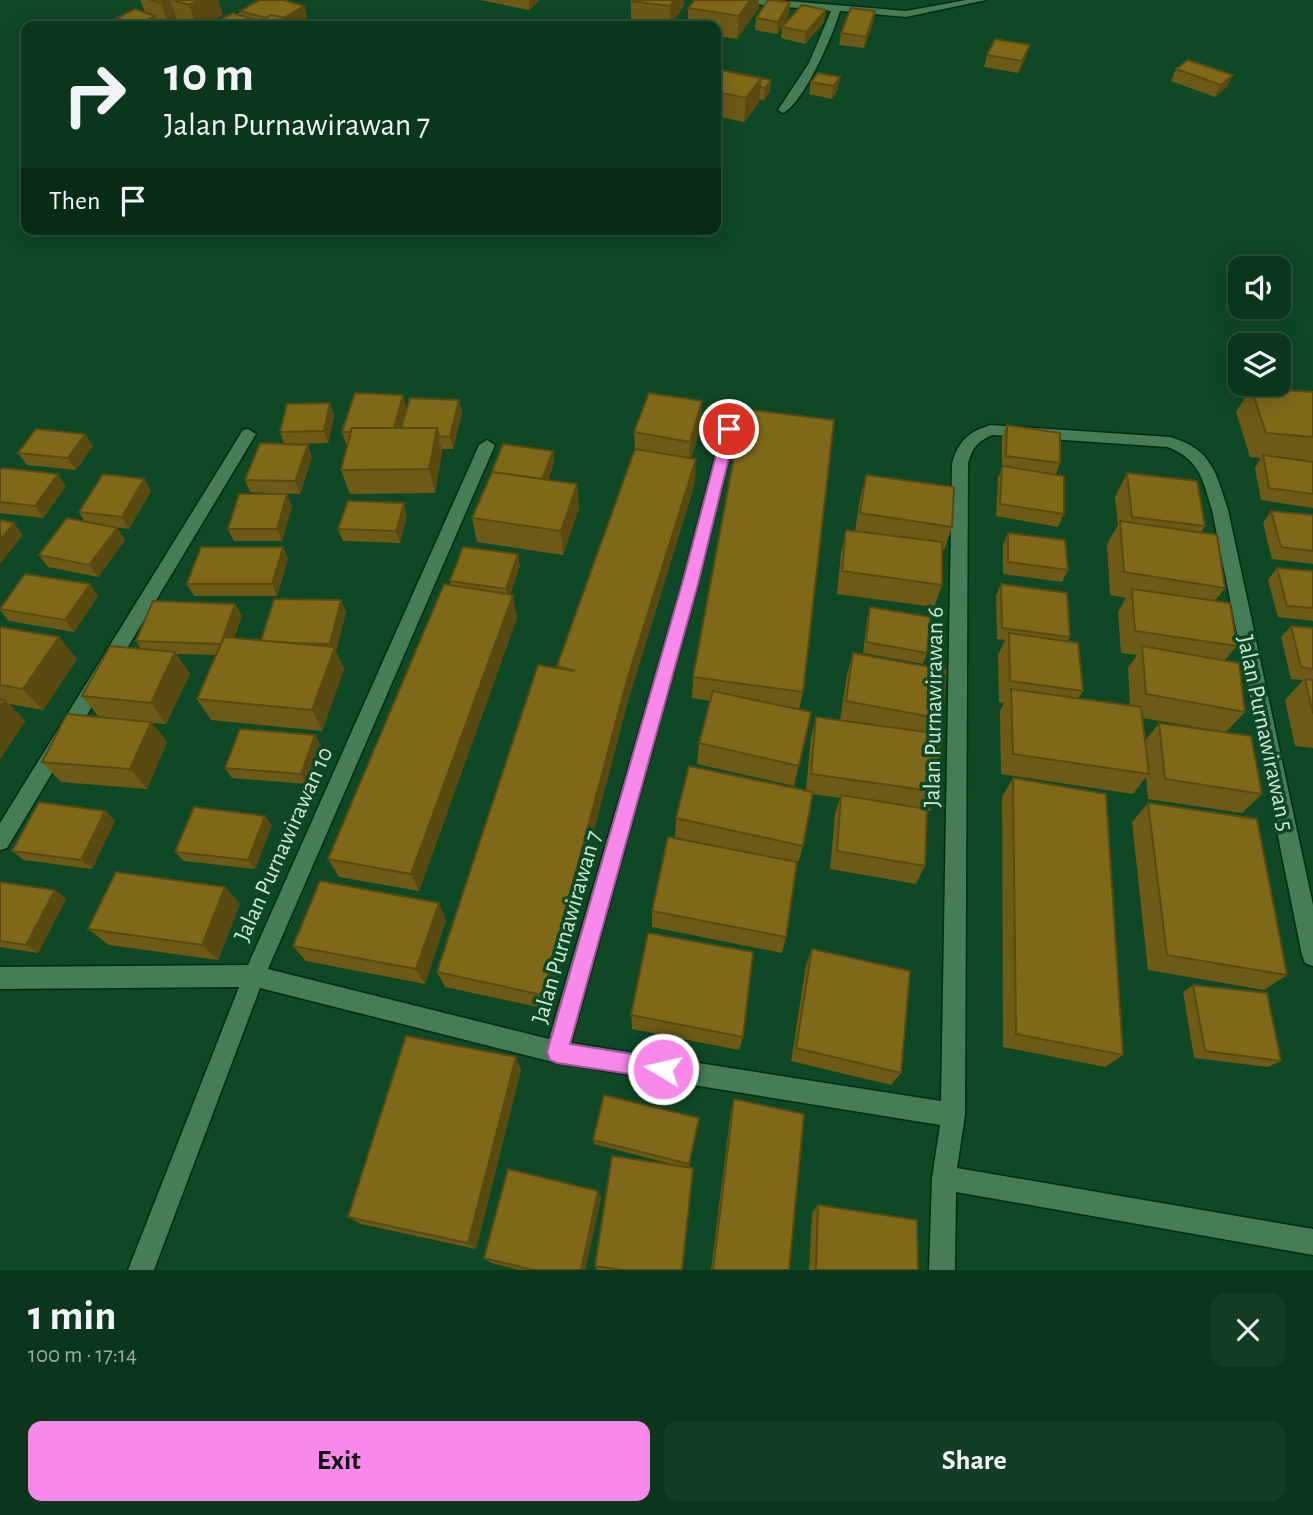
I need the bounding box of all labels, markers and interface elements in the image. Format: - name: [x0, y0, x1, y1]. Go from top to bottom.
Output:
- icon: right: [49, 49, 140, 140]
- text: 10 m: [164, 51, 254, 100]
- text: Jalan Purnawirawan 7: [164, 109, 430, 141]
- icon: arrive: [114, 182, 152, 220]
- text: Then: [49, 188, 100, 214]
- map controls: [1228, 256, 1291, 396]
- button: sound: [1228, 256, 1291, 319]
- button: layers: [1228, 333, 1291, 396]
- pin: [699, 399, 759, 459]
- icon: arrive: [710, 410, 748, 448]
- street label: Jalan Purnawirawan 6: [920, 606, 948, 808]
- street label: Jalan Purnawirawan 5: [1233, 633, 1298, 833]
- street label: Jalan Purnawirawan 10: [230, 743, 338, 945]
- street label: Jalan Purnawirawan 7: [528, 828, 606, 1026]
- position arrow: [626, 1032, 700, 1106]
- button: close: [1211, 1293, 1285, 1367]
- text: 1 min: [28, 1295, 117, 1337]
- text: 100 m · 17:14: [28, 1344, 137, 1367]
- button: Exit: [28, 1421, 650, 1501]
- button: Share: [664, 1421, 1285, 1501]

